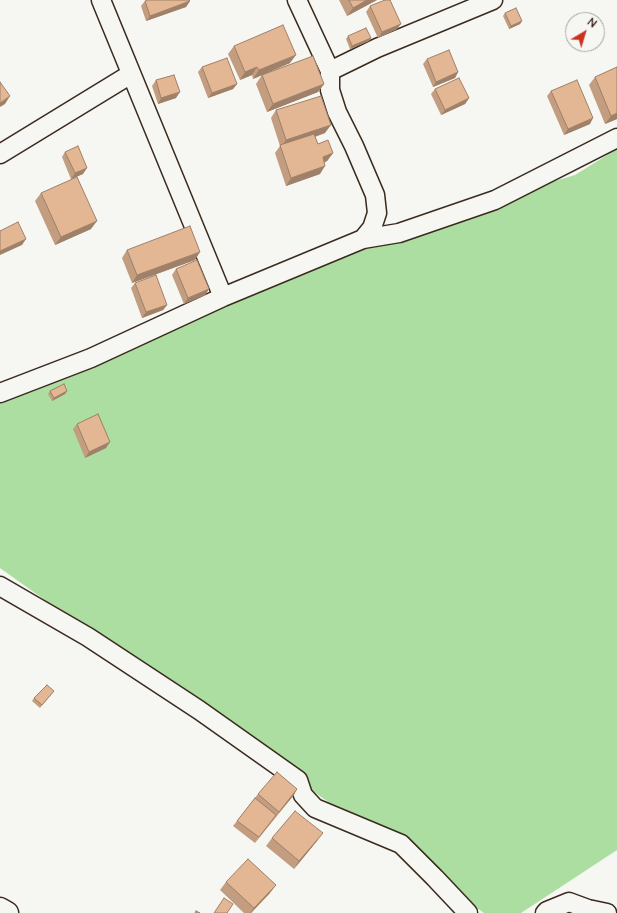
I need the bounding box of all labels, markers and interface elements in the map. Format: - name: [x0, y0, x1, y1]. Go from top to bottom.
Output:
- north arrow: [565, 12, 605, 52]
- text: N: [585, 15, 599, 31]

